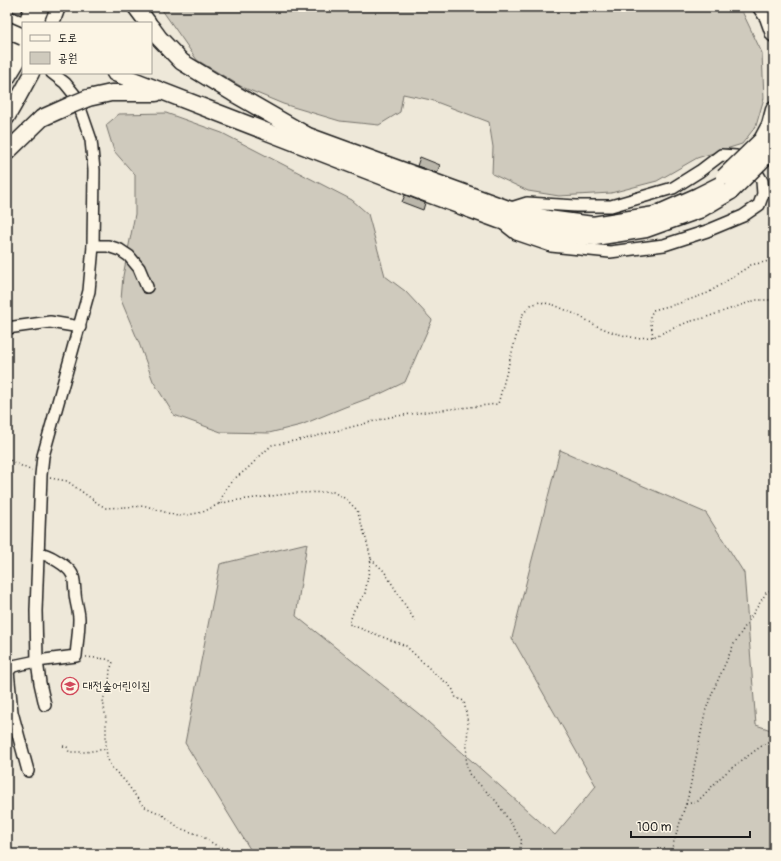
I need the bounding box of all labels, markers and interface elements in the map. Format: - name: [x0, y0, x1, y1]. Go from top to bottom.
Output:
- legend: [22, 22, 152, 74]
- text: 도로: [58, 31, 77, 46]
- text: 공원: [58, 51, 77, 66]
- school or university icon: 대전숲어린이집: [60, 676, 80, 696]
- place label: 대전숲어린이집: [83, 679, 151, 694]
- scale bar: [631, 813, 750, 839]
- text: 100 m: [637, 820, 672, 835]

